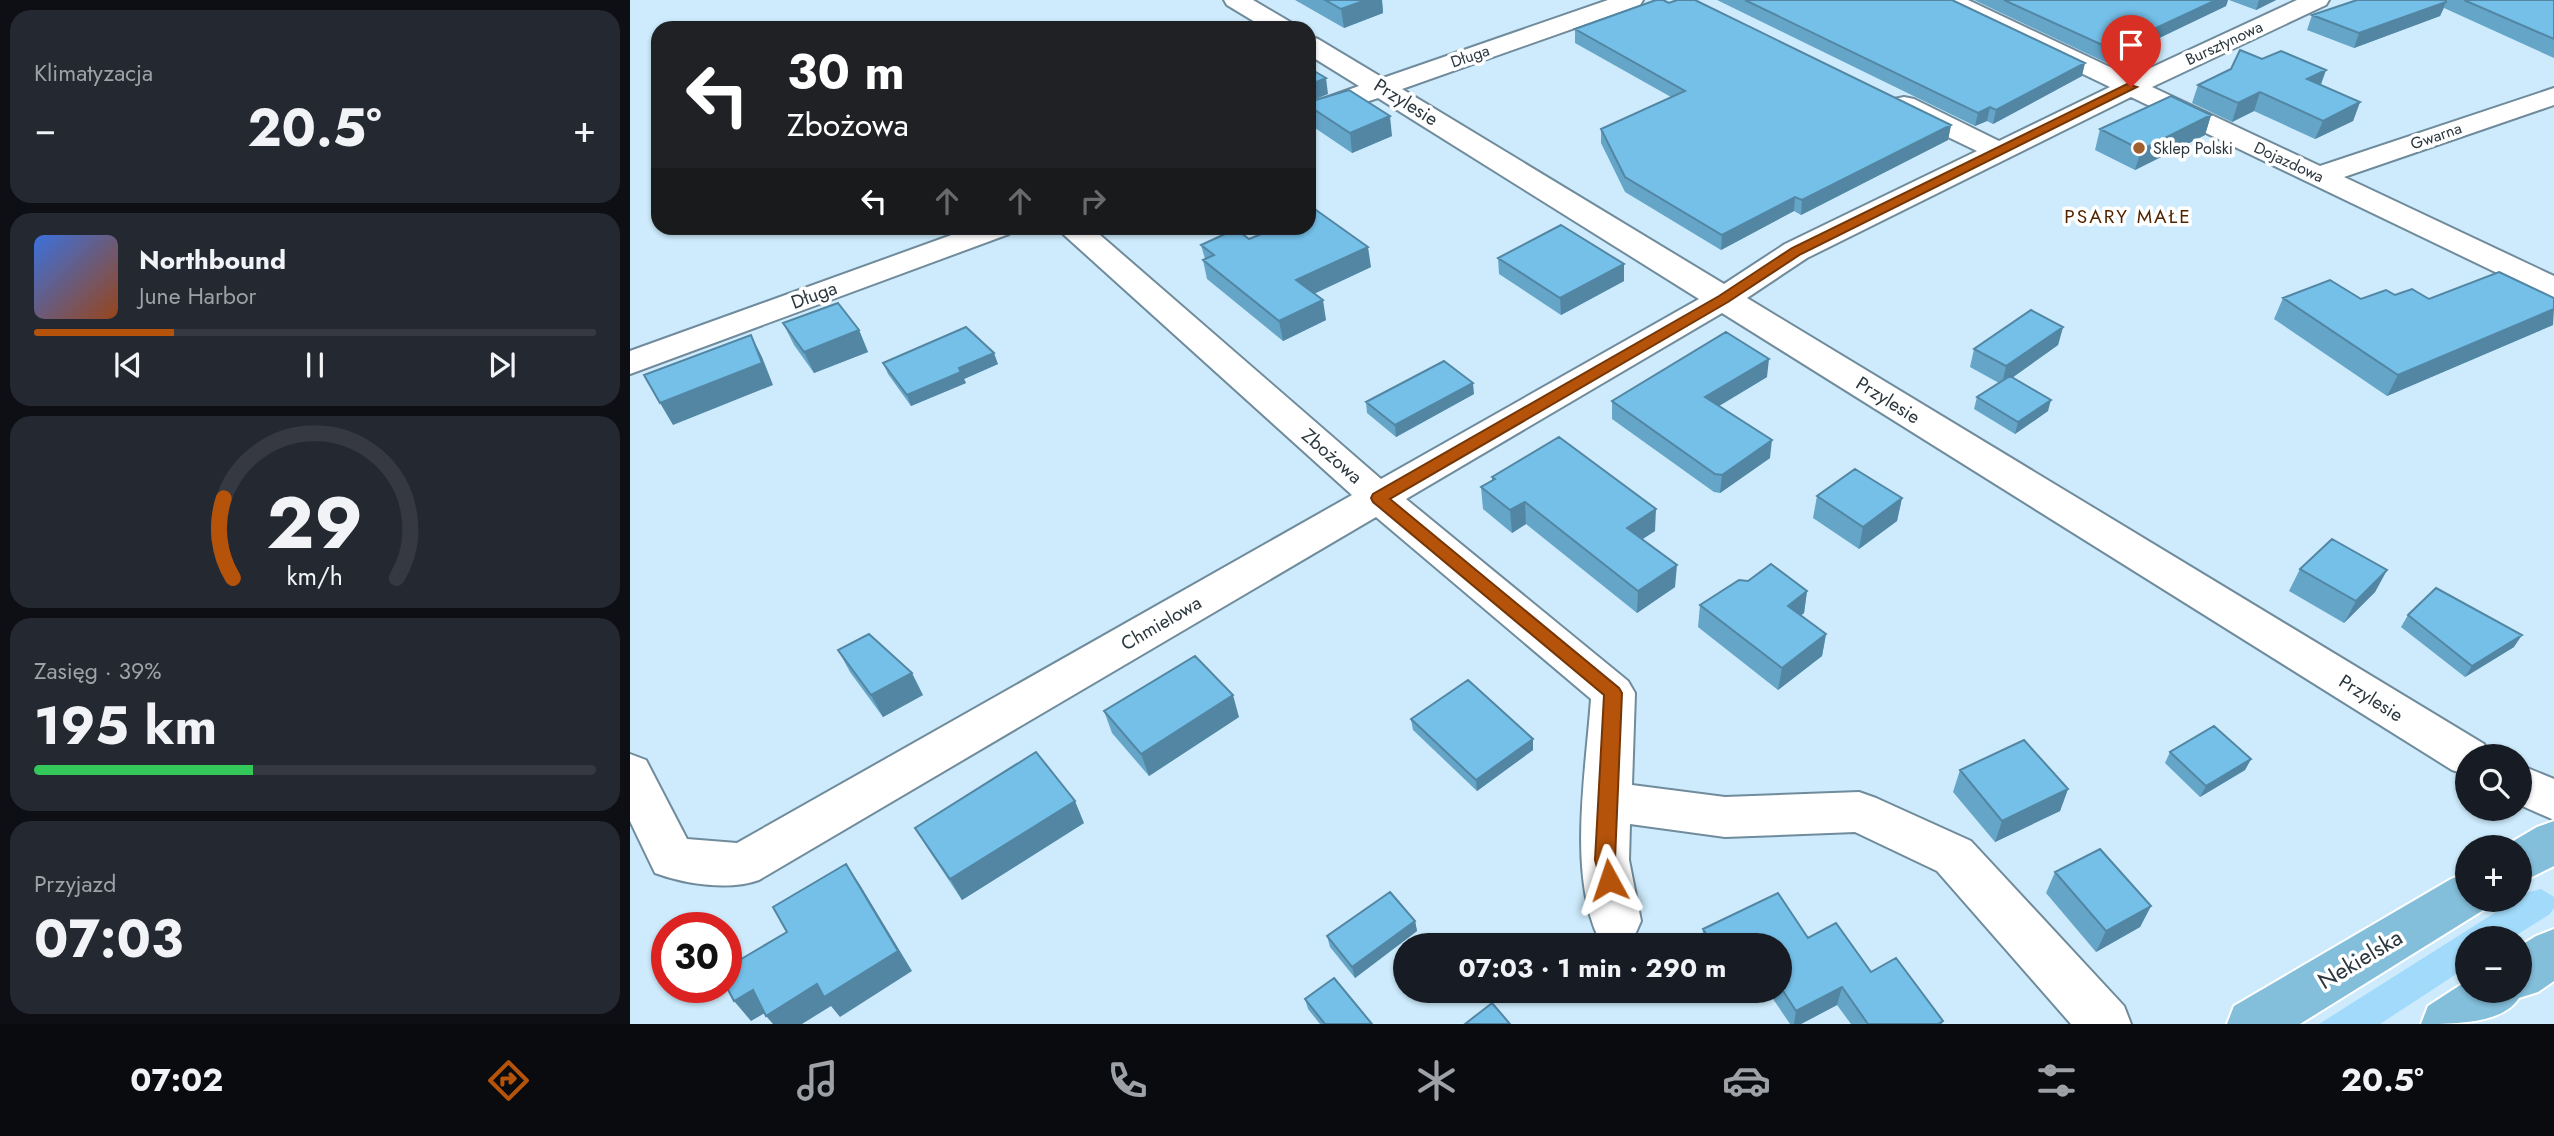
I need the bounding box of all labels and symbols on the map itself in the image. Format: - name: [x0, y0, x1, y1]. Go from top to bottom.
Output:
- pin: [2101, 15, 2161, 87]
- street label: Bursztynowa: [2182, 15, 2266, 71]
- street label: Długa: [1447, 39, 1493, 73]
- street label: Przylesie: [1369, 72, 1443, 132]
- street label: Gwarna: [2407, 117, 2465, 155]
- street label: Dojazdowa: [2250, 136, 2328, 188]
- place label: Sklep Polski: [2153, 137, 2233, 160]
- marker: Sklep Polski: [2131, 140, 2147, 156]
- district label: PSARY MAŁE: [2064, 203, 2192, 230]
- street label: Długa: [787, 274, 841, 316]
- street label: Przylesie: [1851, 370, 1925, 430]
- street label: Zbożowa: [1296, 422, 1368, 490]
- street label: Chmielowa: [1116, 589, 1206, 657]
- street label: Przylesie: [2334, 668, 2408, 728]
- position arrow: [1572, 843, 1646, 917]
- speed limit sign: 30: [651, 912, 742, 1003]
- street label: Nekielska: [2311, 920, 2409, 998]

